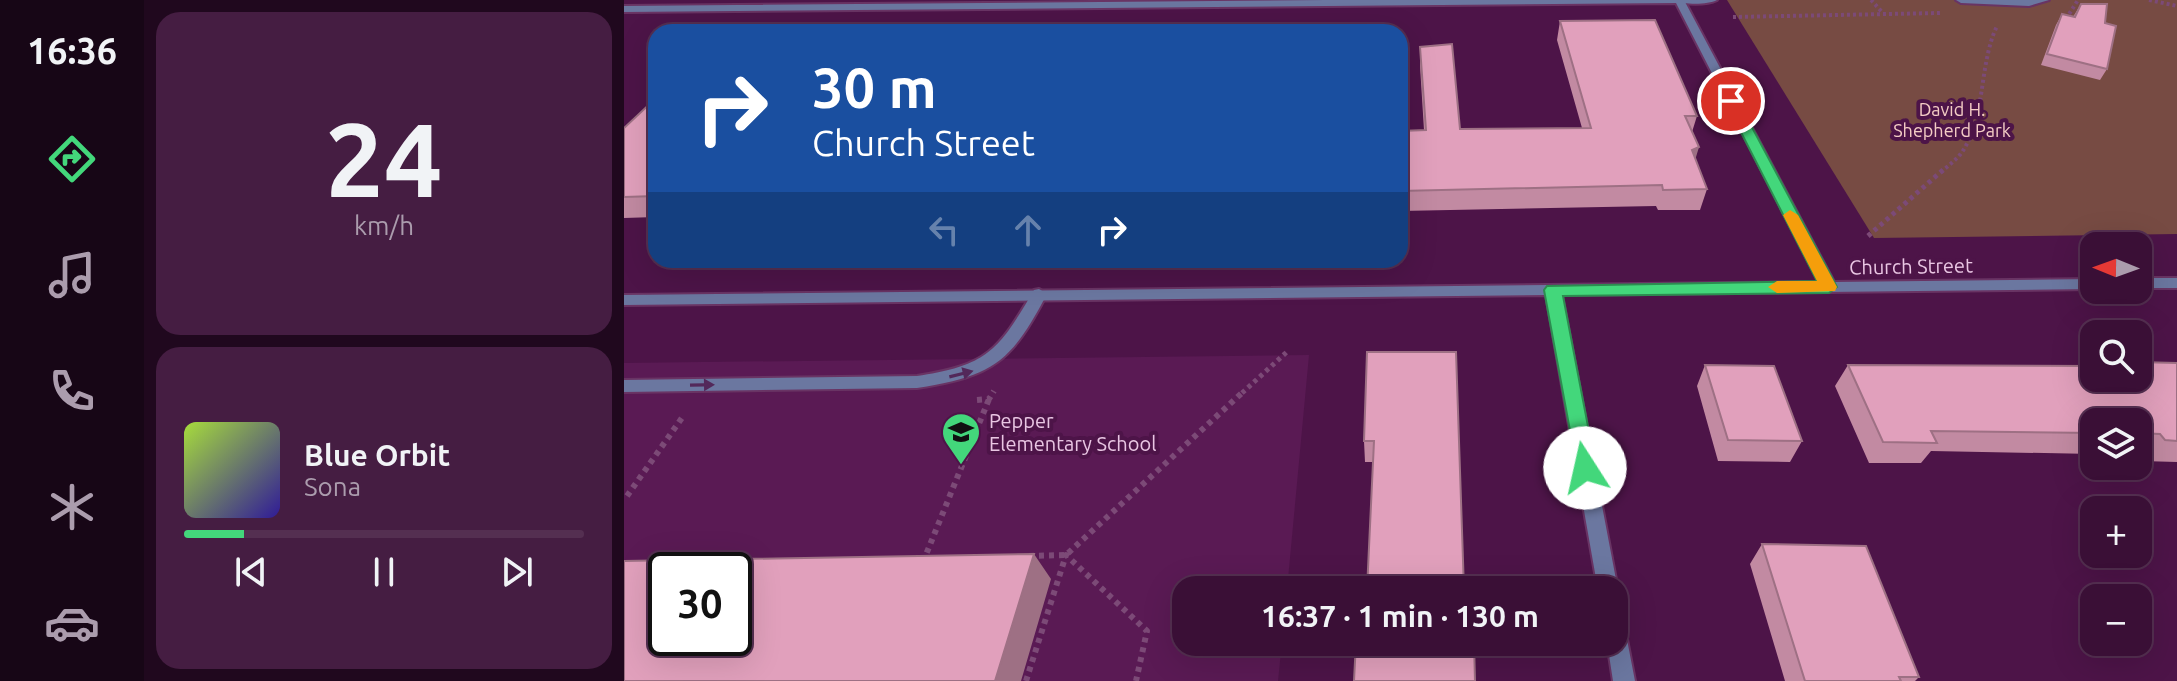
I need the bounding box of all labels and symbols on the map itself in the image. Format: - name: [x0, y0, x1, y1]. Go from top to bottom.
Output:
- pin: [1697, 67, 1765, 135]
- park label: David H. Shepherd Park: [1893, 99, 2011, 140]
- north arrow: [2080, 232, 2152, 304]
- street label: Church Street: [1849, 253, 1973, 279]
- one-way arrow: [949, 368, 974, 380]
- one-way arrow: [690, 379, 715, 391]
- place label: Pepper Elementary School: [989, 409, 1156, 455]
- school or university icon: Pepper Elementary School: [940, 411, 982, 466]
- position arrow: [1543, 426, 1627, 510]
- speed limit sign: 30: [648, 552, 752, 656]

